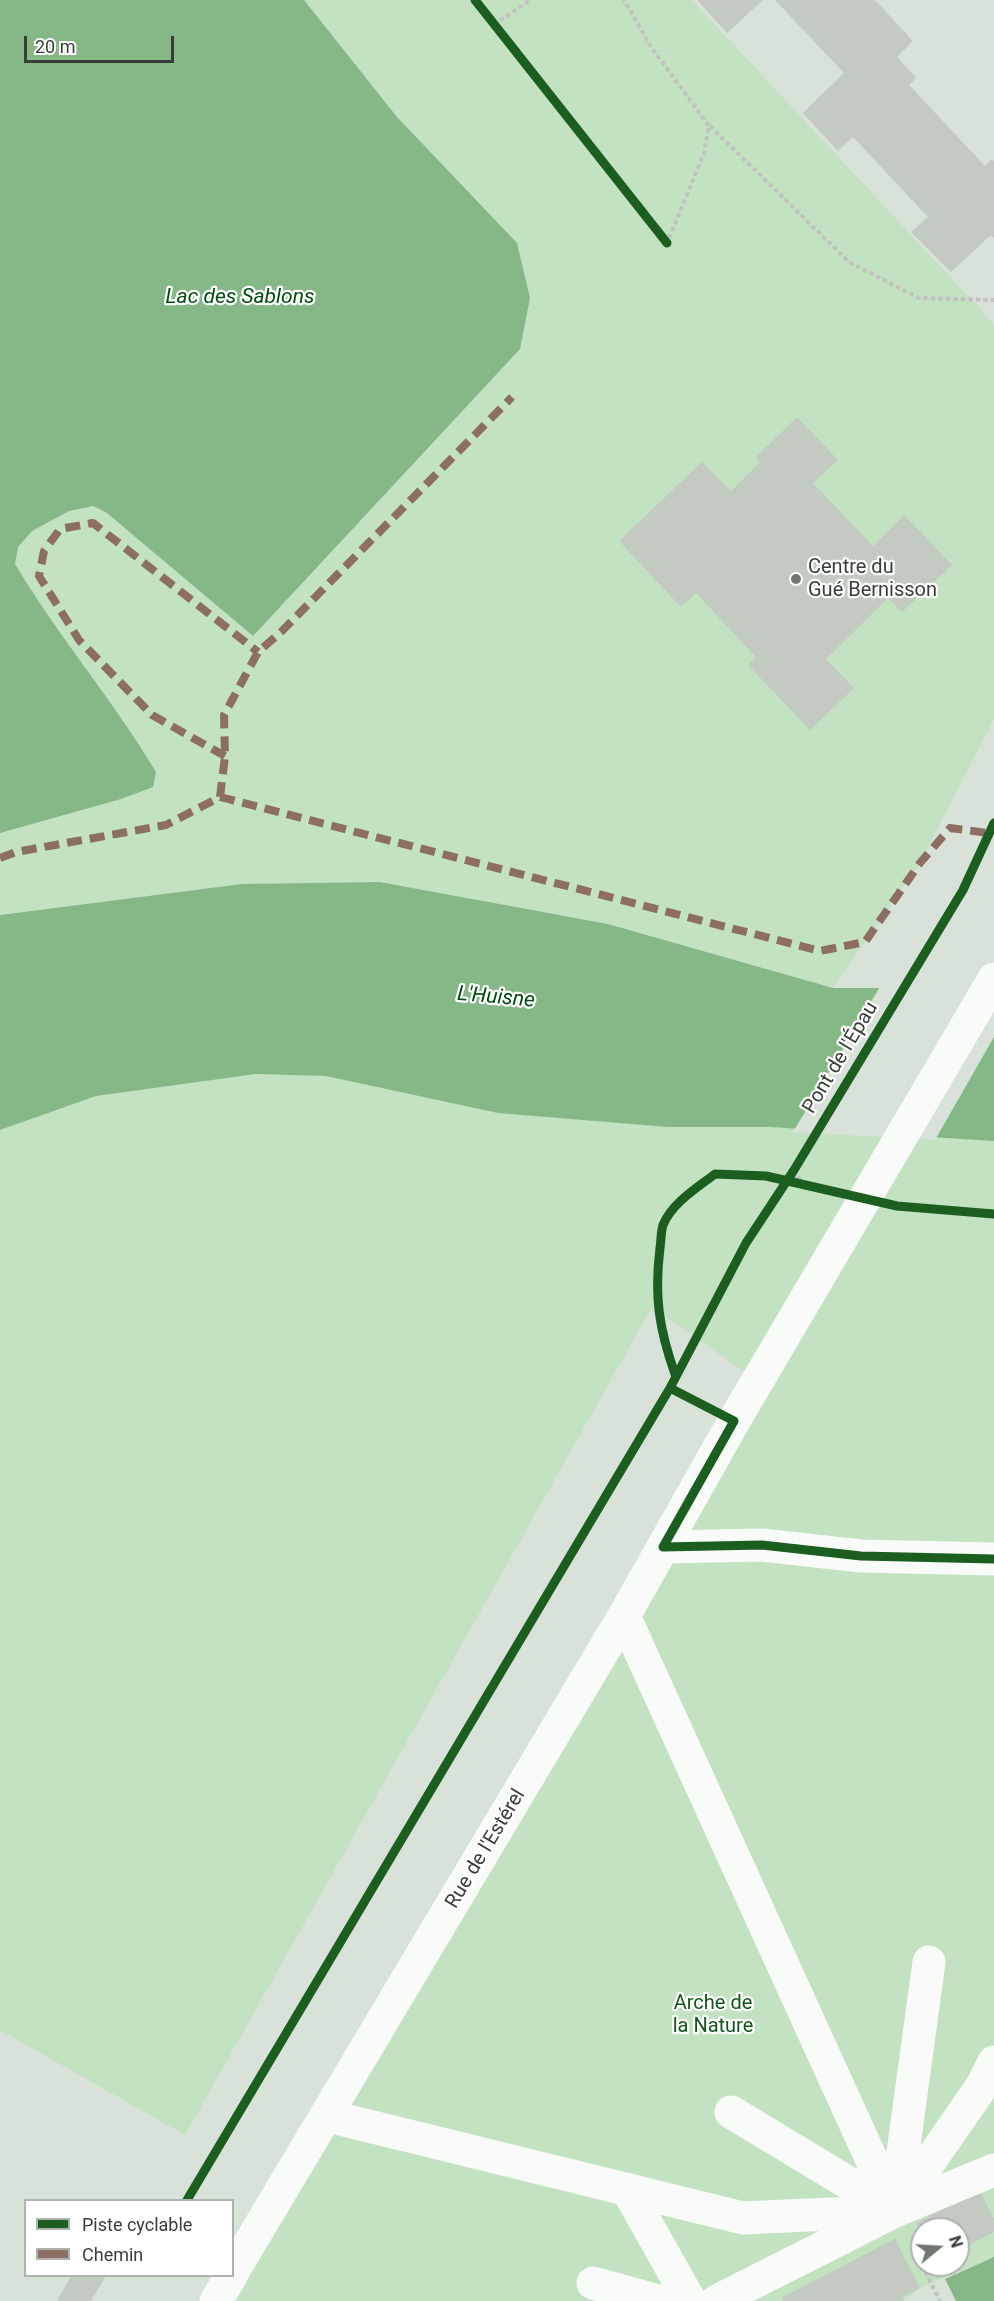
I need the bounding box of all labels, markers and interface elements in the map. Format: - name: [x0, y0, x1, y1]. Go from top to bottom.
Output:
- scale bar: [27, 24, 177, 62]
- text: 20 m: [35, 36, 75, 57]
- water label: Lac des Sablons: [166, 285, 314, 311]
- place label: Centre du Gué Bernisson: [808, 556, 937, 603]
- marker: Centre du Gué Bernisson: [789, 572, 803, 586]
- water label: L'Huisne: [456, 982, 536, 1014]
- street label: Pont de l'Épau: [798, 998, 884, 1118]
- street label: Rue de l'Estérel: [441, 1785, 531, 1913]
- park label: Arche de la Nature: [673, 1992, 753, 2039]
- legend: [24, 2199, 234, 2277]
- text: Piste cyclable: [82, 2214, 192, 2235]
- north arrow: [910, 2217, 970, 2277]
- text: N: [945, 2234, 966, 2250]
- text: Chemin: [82, 2244, 143, 2265]

